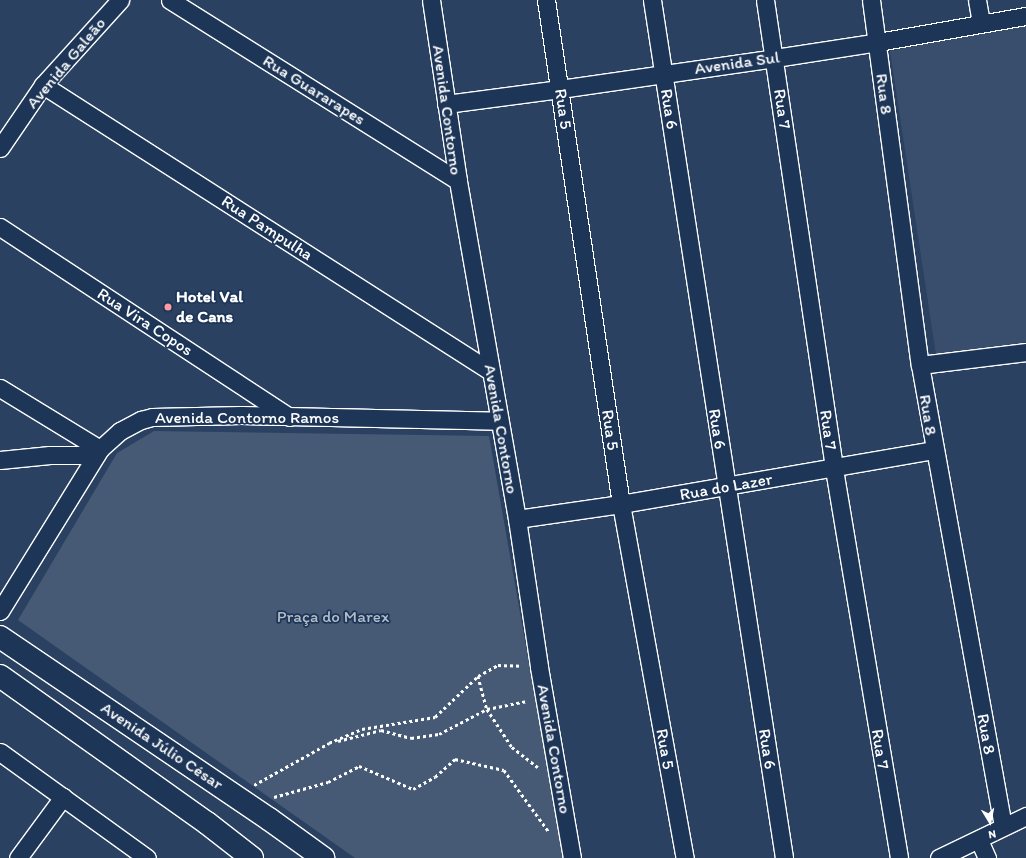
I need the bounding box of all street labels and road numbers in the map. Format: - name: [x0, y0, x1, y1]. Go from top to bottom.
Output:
- street label: Avenida Galeão: [22, 13, 110, 113]
- street label: Avenida Contorno: [428, 44, 466, 176]
- street label: Avenida Sul: [693, 47, 781, 79]
- street label: Rua Guararapes: [259, 50, 369, 130]
- street label: Rua 8: [871, 72, 897, 116]
- street label: Rua 5: [550, 87, 576, 131]
- street label: Rua 6: [656, 87, 682, 131]
- street label: Rua 7: [769, 88, 795, 130]
- street label: Rua Pampulha: [218, 191, 316, 265]
- street label: Rua Vira Copos: [93, 283, 197, 361]
- street label: Avenida Contorno: [480, 363, 522, 495]
- street label: Rua 8: [915, 393, 941, 437]
- street label: Rua 6: [704, 407, 730, 451]
- street label: Avenida Contorno Ramos: [155, 408, 339, 428]
- street label: Rua 5: [597, 408, 623, 452]
- street label: Rua 7: [815, 409, 841, 451]
- street label: Rua do Lazer: [678, 469, 774, 505]
- street label: Avenida Contorno: [533, 683, 575, 815]
- street label: Avenida Júlio César: [97, 698, 227, 794]
- street label: Rua 8: [972, 712, 1000, 756]
- street label: Rua 5: [651, 727, 679, 771]
- street label: Rua 6: [754, 727, 780, 771]
- street label: Rua 7: [867, 728, 893, 770]

